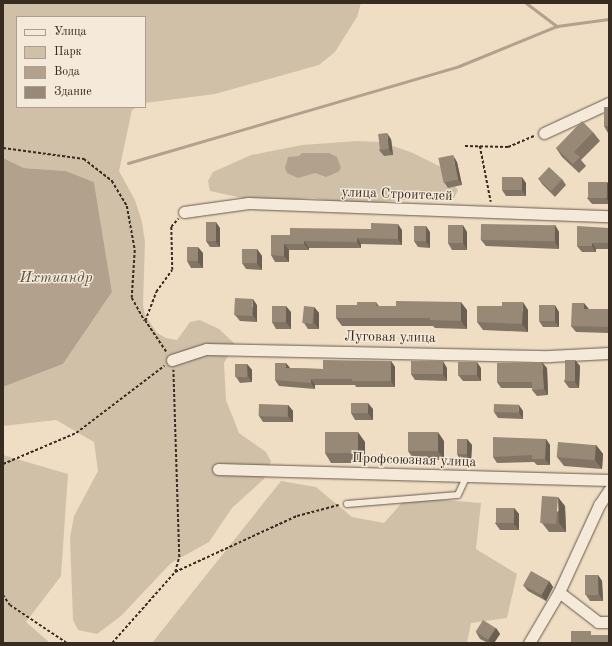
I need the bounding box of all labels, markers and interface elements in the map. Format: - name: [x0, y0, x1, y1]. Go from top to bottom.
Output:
- legend: [16, 16, 146, 108]
- text: Улица: [54, 26, 87, 38]
- text: Парк: [54, 46, 82, 58]
- text: Вода: [54, 66, 80, 78]
- text: Здание: [54, 86, 92, 98]
- street label: улица Строителей: [341, 184, 453, 204]
- water label: Ихтиандр: [19, 270, 93, 288]
- street label: Луговая улица: [344, 328, 436, 346]
- street label: Профсоюзная улица: [351, 449, 477, 471]

